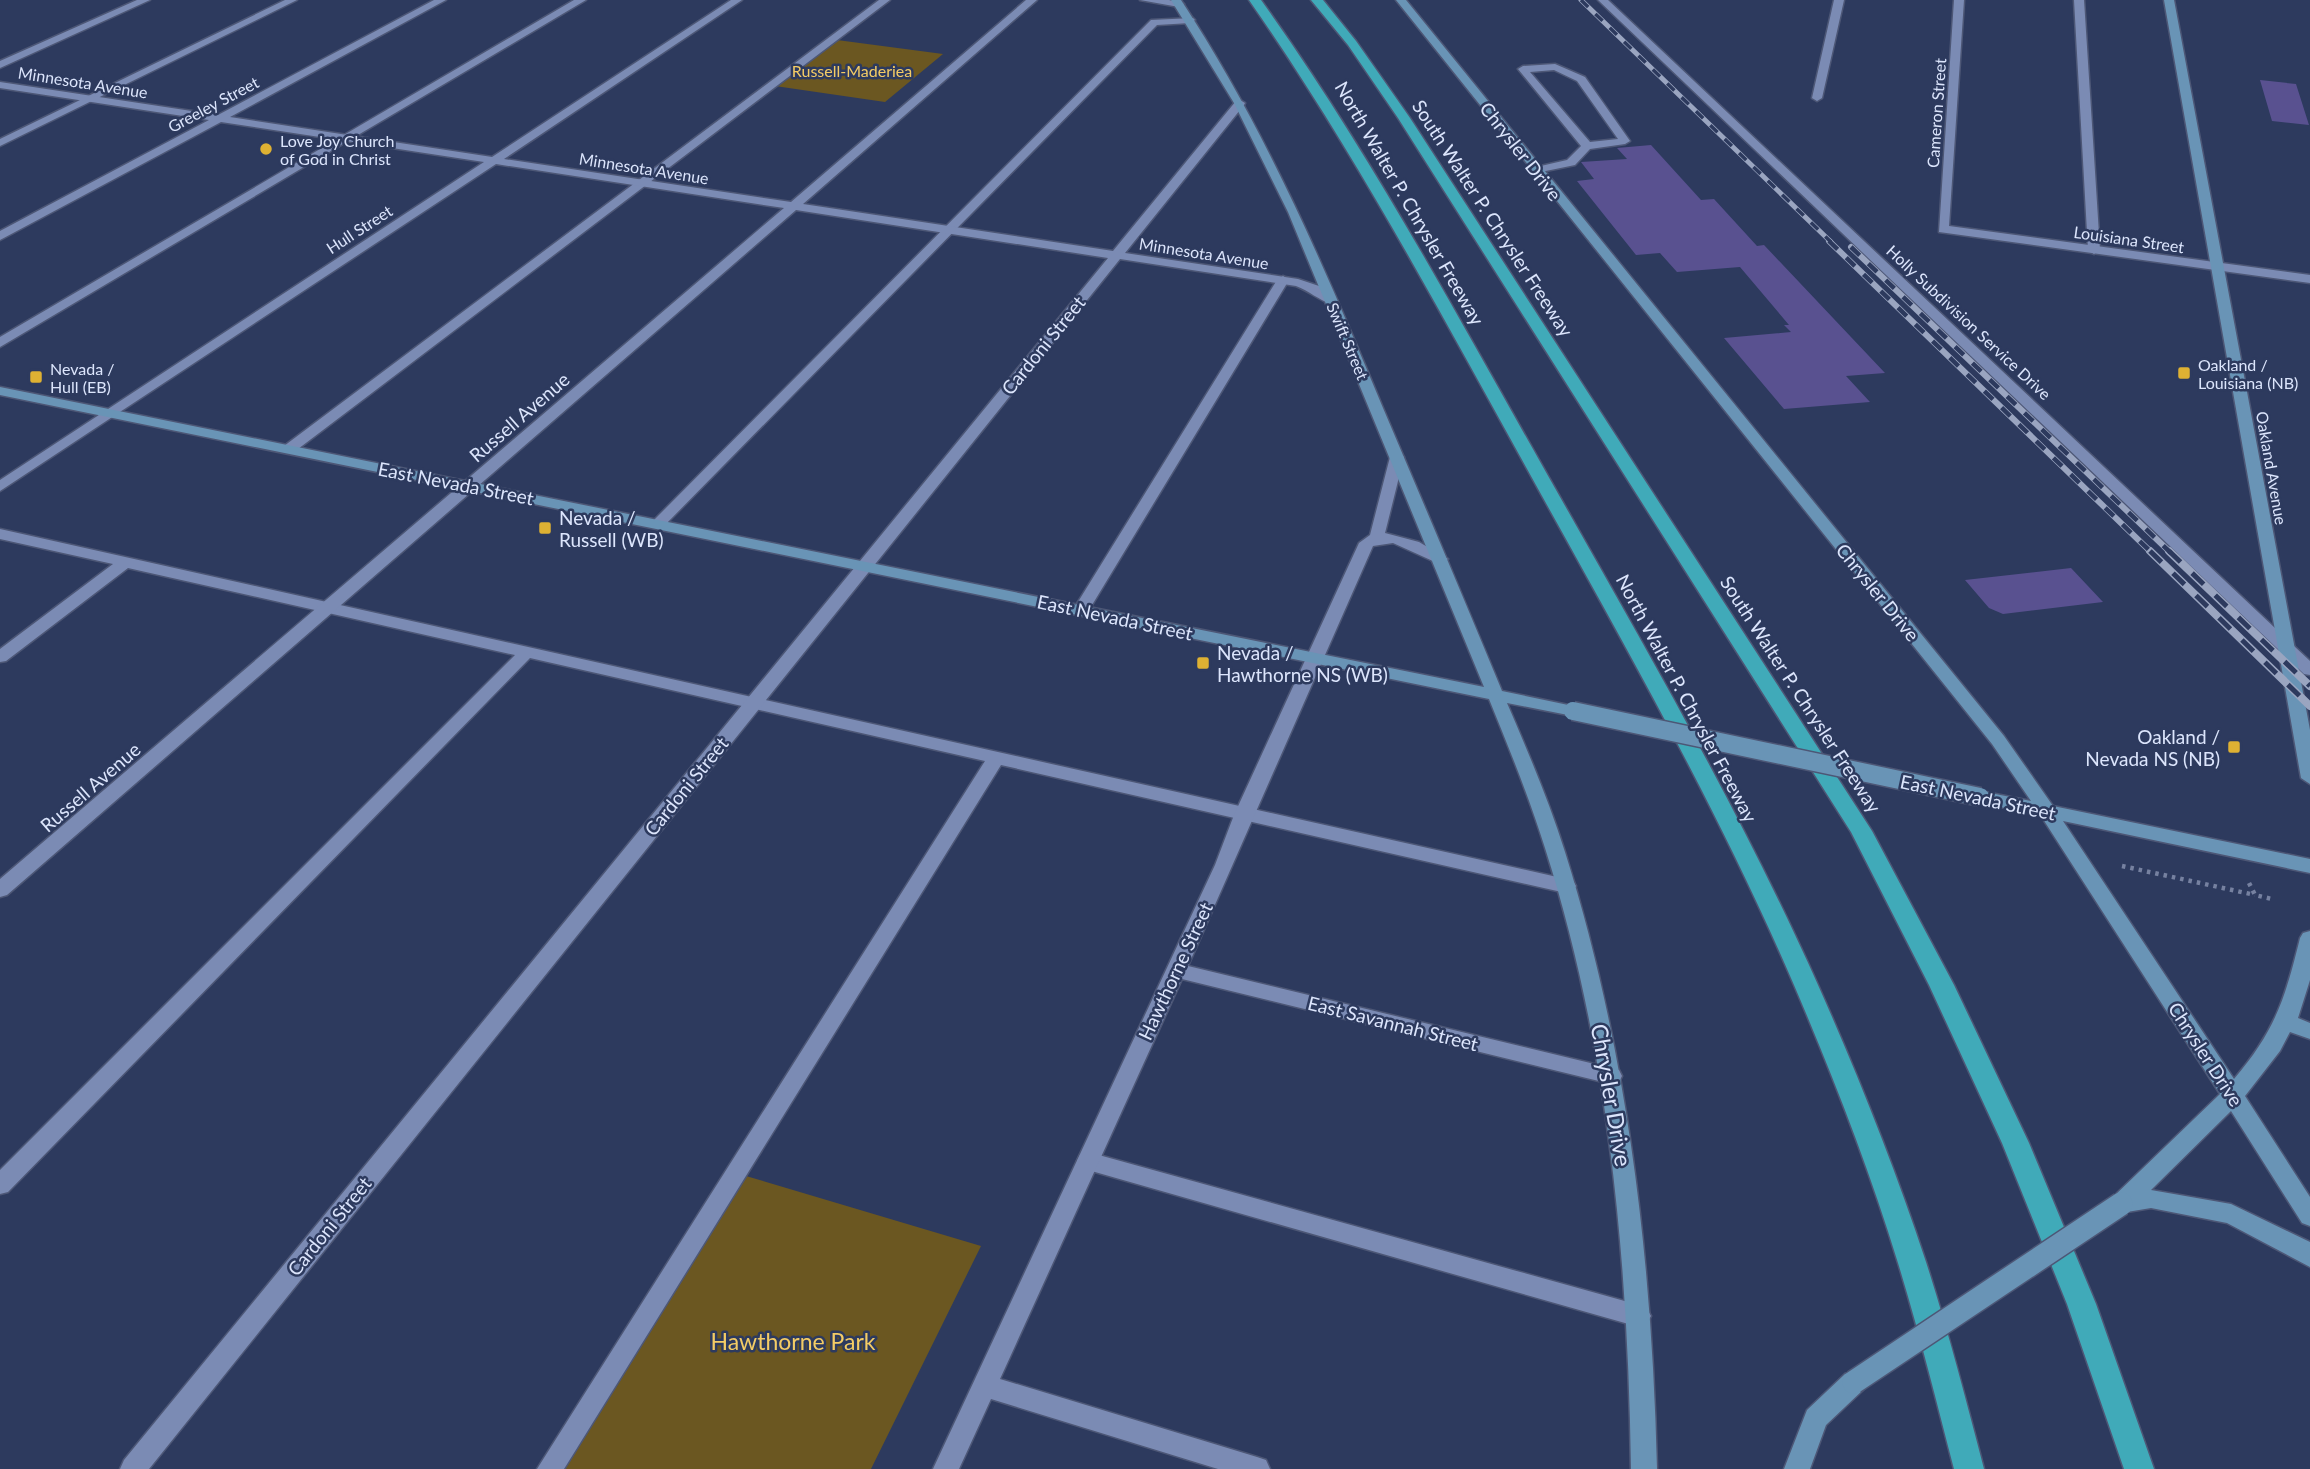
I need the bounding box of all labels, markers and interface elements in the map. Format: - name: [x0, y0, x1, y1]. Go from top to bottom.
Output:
- street label: Cameron Street: [1923, 57, 1949, 169]
- park label: Russell-Maderiea: [792, 61, 912, 80]
- street label: Minnesota Avenue: [17, 62, 149, 102]
- street label: Greeley Street: [164, 72, 262, 136]
- street label: North Walter P. Chrysler Freeway: [1331, 77, 1489, 329]
- street label: South Walter P. Chrysler Freeway: [1408, 95, 1578, 341]
- street label: Chrysler Drive: [1475, 97, 1567, 205]
- place label: Love Joy Church of God in Christ: [280, 131, 394, 168]
- marker: Love Joy Church of God in Christ: [258, 141, 274, 157]
- street label: Minnesota Avenue: [578, 148, 710, 188]
- street label: Hull Street: [322, 201, 396, 257]
- street label: Louisiana Street: [2073, 222, 2186, 256]
- street label: Minnesota Avenue: [1138, 233, 1270, 273]
- street label: Holly Subdivision Service Drive: [1883, 241, 2055, 403]
- street label: Cardoni Street: [996, 291, 1090, 399]
- street label: Swift Street: [1323, 300, 1373, 383]
- place label: Oakland / Louisiana (NB): [2198, 355, 2298, 392]
- place label: Nevada / Hull (EB): [50, 359, 115, 396]
- marker: Oakland / Louisiana (NB): [2176, 365, 2192, 381]
- street label: Russell Avenue: [464, 367, 574, 467]
- marker: Nevada / Hull (EB): [28, 369, 44, 385]
- street label: Oakland Avenue: [2253, 410, 2291, 526]
- street label: East Nevada Street: [376, 457, 536, 509]
- place label: Nevada / Russell (WB): [559, 506, 664, 551]
- marker: Nevada / Russell (WB): [537, 520, 553, 536]
- street label: Chrysler Drive: [1832, 538, 1924, 646]
- street label: North Walter P. Chrysler Freeway: [1612, 570, 1762, 826]
- street label: South Walter P. Chrysler Freeway: [1716, 571, 1886, 817]
- street label: East Nevada Street: [1035, 589, 1195, 645]
- place label: Nevada / Hawthorne NS (WB): [1217, 641, 1388, 686]
- marker: Nevada / Hawthorne NS (WB): [1195, 655, 1211, 671]
- place label: Oakland / Nevada NS (NB): [2085, 725, 2220, 770]
- street label: Cardoni Street: [639, 732, 733, 840]
- street label: Russell Avenue: [35, 737, 145, 837]
- marker: Oakland / Nevada NS (NB): [2226, 739, 2242, 755]
- street label: East Nevada Street: [1898, 769, 2058, 825]
- street label: Hawthorne Street: [1133, 898, 1217, 1043]
- street label: East Savannah Street: [1305, 991, 1481, 1055]
- street label: Chrysler Drive: [2164, 998, 2248, 1110]
- street label: Chrysler Drive: [1586, 1021, 1638, 1169]
- street label: Cardoni Street: [282, 1172, 376, 1280]
- park label: Hawthorne Park: [711, 1327, 876, 1355]

